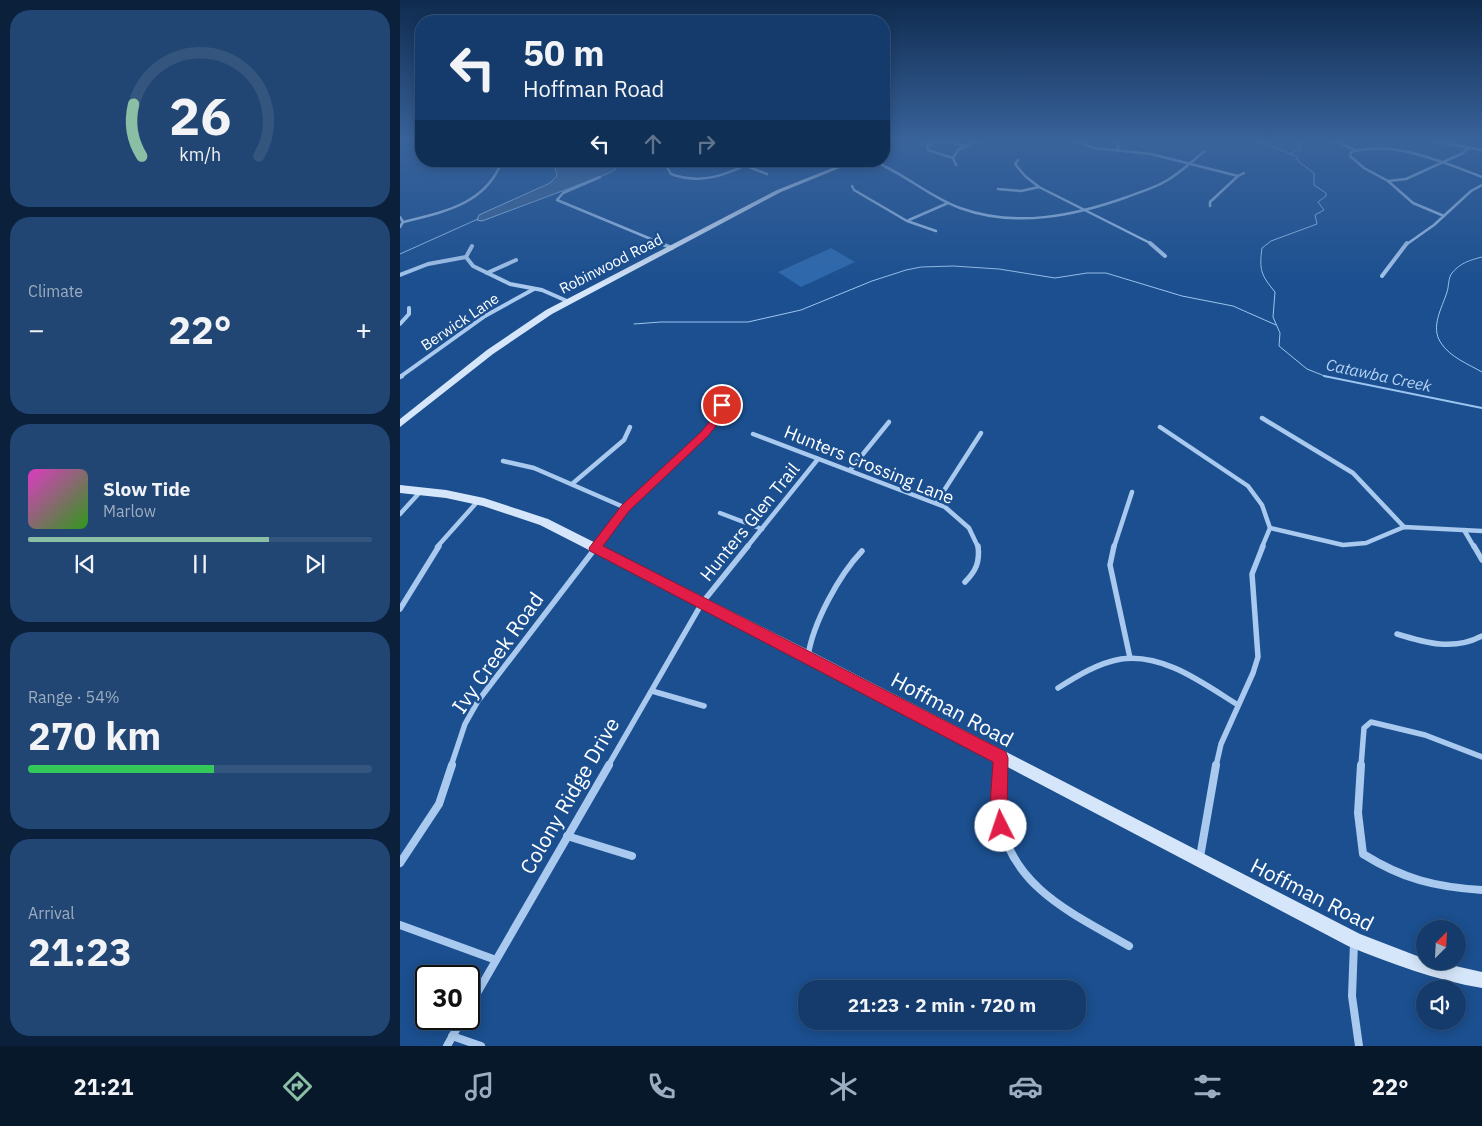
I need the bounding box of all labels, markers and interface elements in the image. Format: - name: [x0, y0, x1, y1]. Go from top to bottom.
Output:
- text: 50 m: [523, 30, 605, 76]
- icon: left: [440, 35, 505, 100]
- text: Hoffman Road: [523, 74, 664, 103]
- text: 26: [169, 82, 231, 149]
- icon: left: [586, 130, 614, 158]
- icon: ahead: [639, 130, 667, 158]
- icon: right: [692, 130, 720, 158]
- text: km/h: [179, 143, 221, 166]
- street label: Robinwood Road: [556, 229, 666, 298]
- text: Climate: [28, 281, 83, 301]
- street label: Berwick Lane: [417, 289, 502, 355]
- text: 22°: [168, 305, 232, 354]
- text: −: [28, 311, 45, 348]
- text: +: [355, 311, 372, 348]
- water label: Catawba Creek: [1324, 354, 1434, 396]
- pin: [701, 384, 743, 426]
- icon: arrive: [708, 391, 736, 419]
- street label: Hunters Crossing Lane: [781, 420, 958, 509]
- street label: Hunters Glen Trail: [695, 458, 804, 586]
- text: Slow Tide: [103, 477, 190, 501]
- text: Marlow: [103, 501, 156, 521]
- icon: previous: [71, 550, 99, 578]
- icon: pause: [186, 550, 214, 578]
- icon: next: [301, 550, 329, 578]
- street label: Ivy Creek Road: [445, 586, 549, 719]
- street label: Hoffman Road: [886, 665, 1019, 753]
- text: Range · 54%: [28, 687, 120, 707]
- text: 270 km: [28, 711, 161, 760]
- street label: Colony Ridge Drive: [513, 712, 625, 879]
- position arrow: [974, 799, 1026, 851]
- street label: Hoffman Road: [1246, 851, 1379, 937]
- text: Arrival: [28, 903, 75, 923]
- north arrow: [1416, 920, 1466, 970]
- map controls: [1416, 920, 1466, 1030]
- text: 21:23: [28, 927, 132, 976]
- speed limit sign: 30: [415, 965, 480, 1030]
- button: sound: [1416, 980, 1466, 1030]
- text: 21:23 · 2 min · 720 m: [848, 993, 1036, 1017]
- icon: directions: [280, 1069, 315, 1104]
- icon: music: [462, 1069, 497, 1104]
- icon: phone: [644, 1069, 679, 1104]
- icon: climate: [826, 1069, 861, 1104]
- icon: car: [1008, 1069, 1043, 1104]
- icon: filters: [1190, 1069, 1225, 1104]
- text: 21:21: [73, 1072, 134, 1101]
- text: 22°: [1372, 1072, 1408, 1101]

